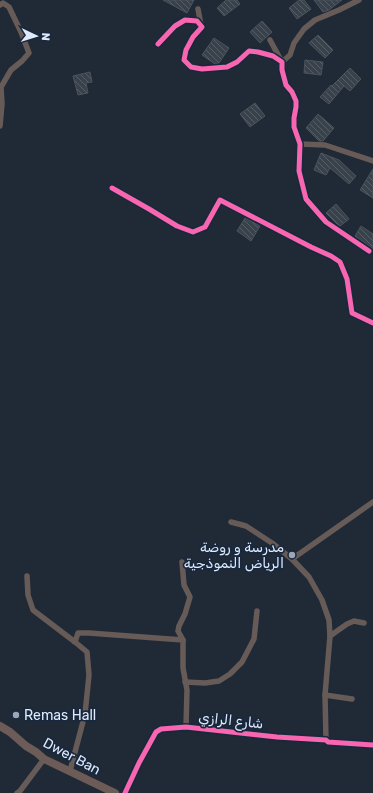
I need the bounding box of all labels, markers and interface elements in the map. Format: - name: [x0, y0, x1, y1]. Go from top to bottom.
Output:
- north arrow: [16, 16, 56, 56]
- text: N: [39, 32, 52, 41]
- place label: مدرسة و روضة الرياض النموذجية: [184, 539, 284, 572]
- marker: مدرسة و روضة الرياض النموذجية: [287, 550, 297, 560]
- place label: Remas Hall: [24, 707, 96, 724]
- street label: شارع الرازي: [197, 709, 264, 734]
- marker: Remas Hall: [11, 710, 21, 720]
- street label: Dwer Ban: [40, 734, 103, 779]

